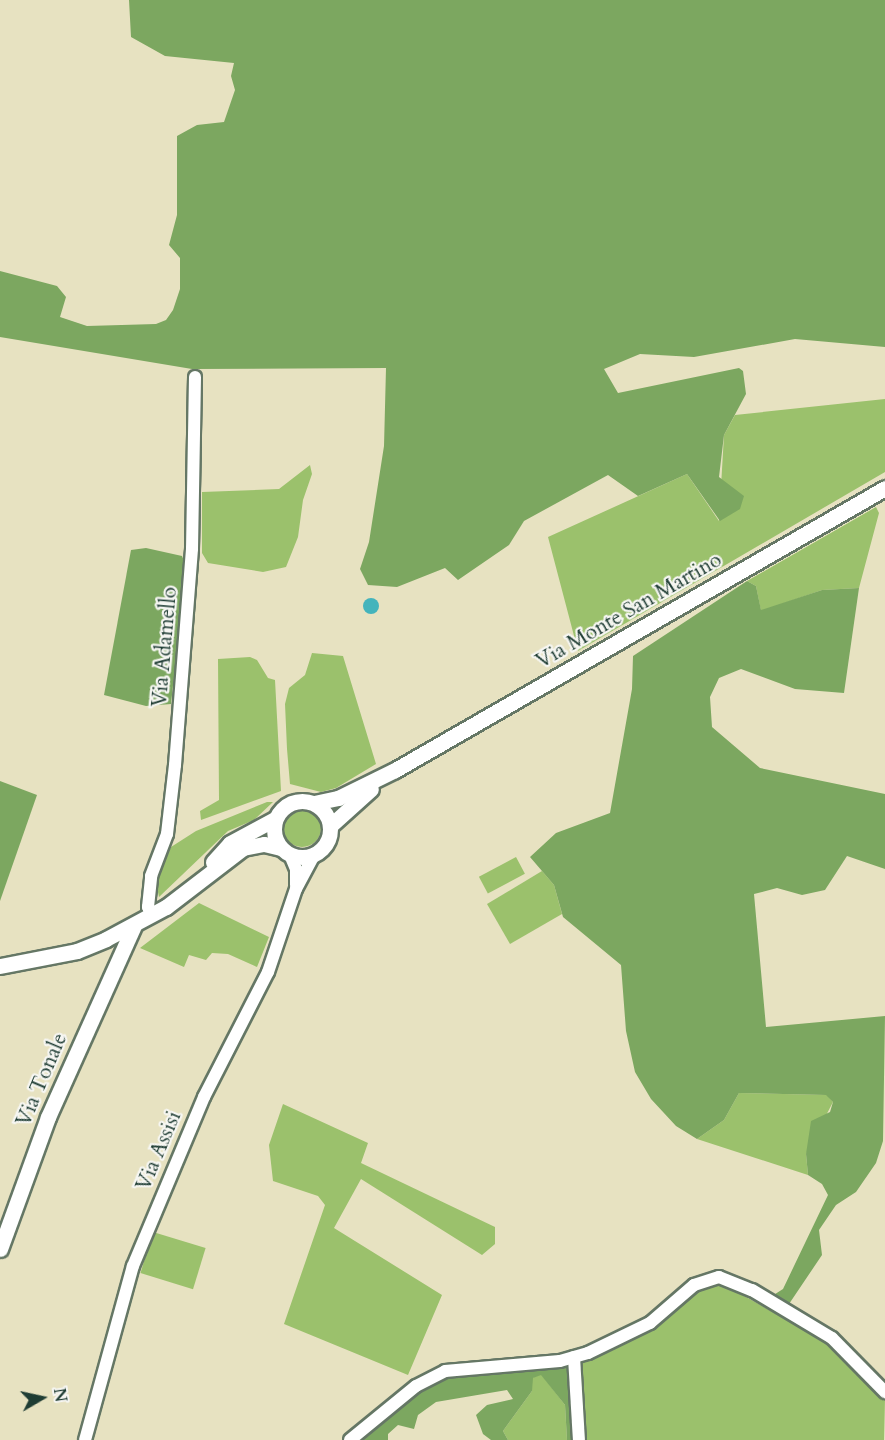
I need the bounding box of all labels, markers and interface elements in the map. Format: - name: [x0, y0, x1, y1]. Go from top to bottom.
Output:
- street label: Via Monte San Martino: [532, 547, 726, 675]
- street label: Via Adamello: [147, 586, 183, 708]
- street label: Via Tonale: [11, 1030, 73, 1130]
- street label: Via Assisi: [131, 1107, 187, 1195]
- north arrow: [12, 1368, 72, 1428]
- text: N: [48, 1387, 72, 1404]

